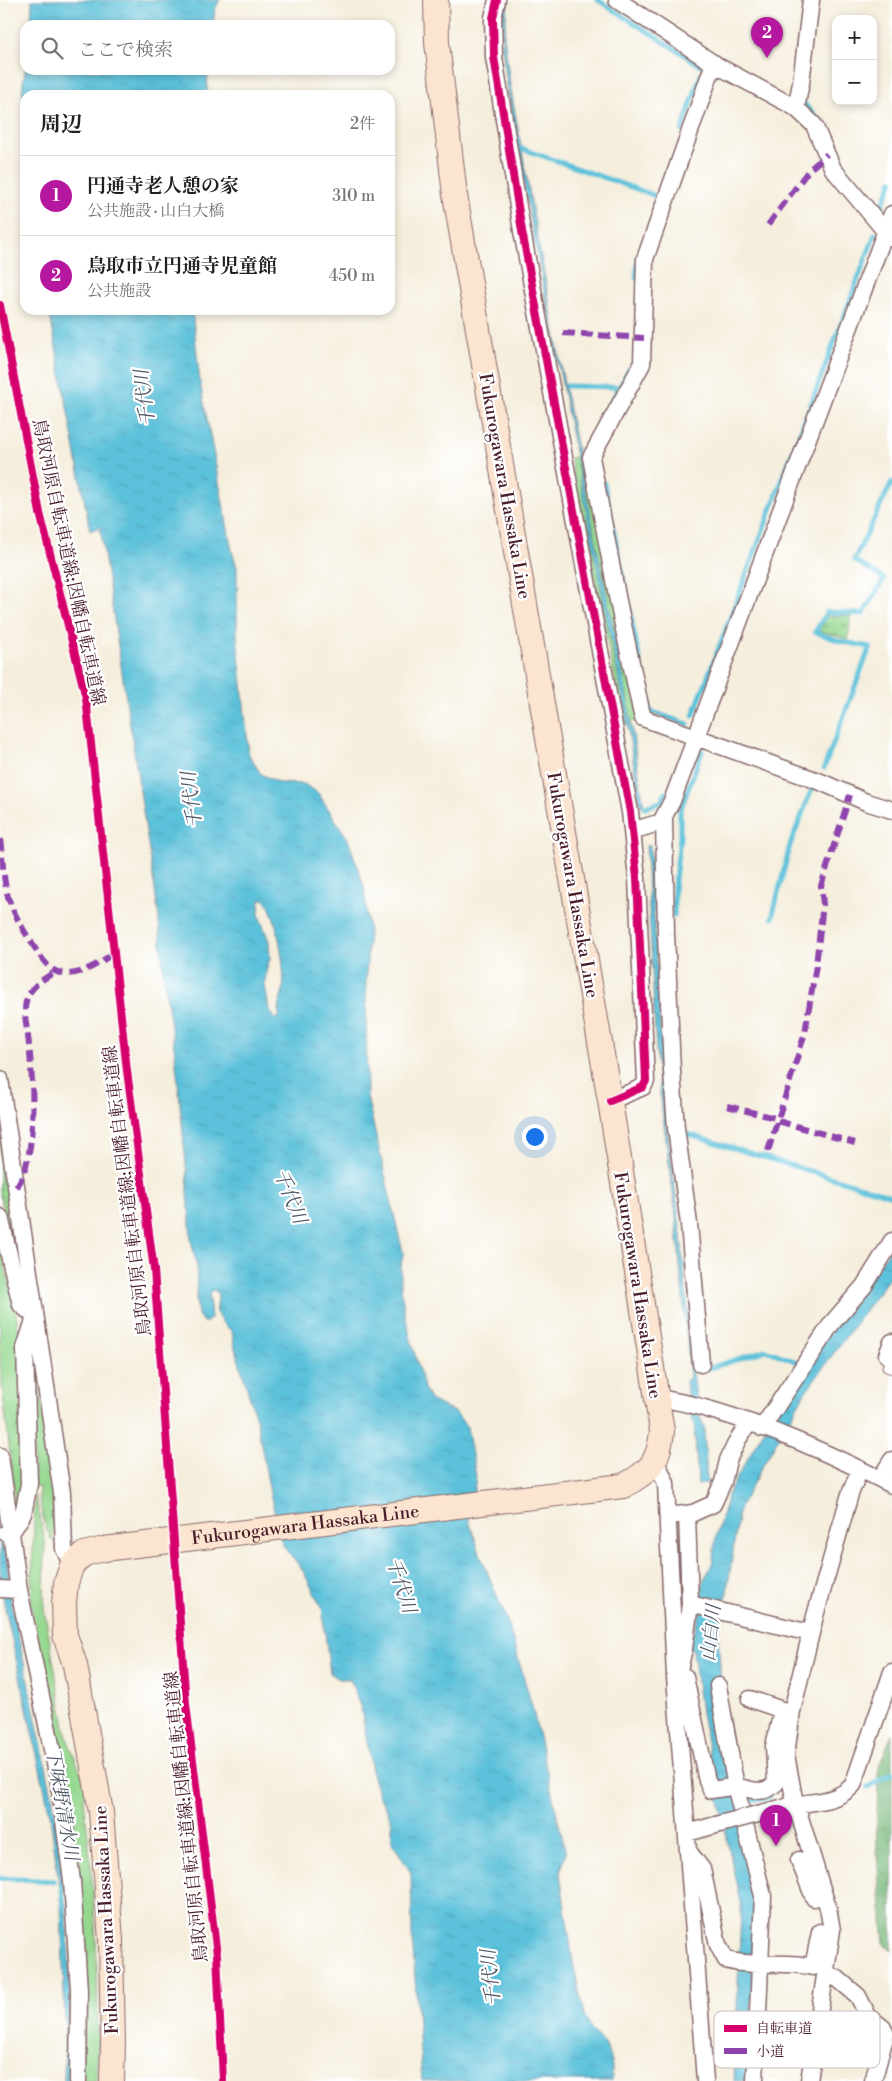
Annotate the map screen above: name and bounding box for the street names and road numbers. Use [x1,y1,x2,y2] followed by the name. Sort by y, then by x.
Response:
[473,371,536,601] street label: Fukurogawara Hassaka Line
[27,416,110,708] street label: 鳥取河原自転車道線;因幡自転車道線
[541,770,604,1000] street label: Fukurogawara Hassaka Line
[98,1044,157,1338] street label: 鳥取河原自転車道線;因幡自転車道線
[608,1170,667,1400] street label: Fukurogawara Hassaka Line
[190,1500,420,1550] street label: Fukurogawara Hassaka Line
[160,1670,213,1964] street label: 鳥取河原自転車道線;因幡自転車道線
[89,1805,124,2035] street label: Fukurogawara Hassaka Line

